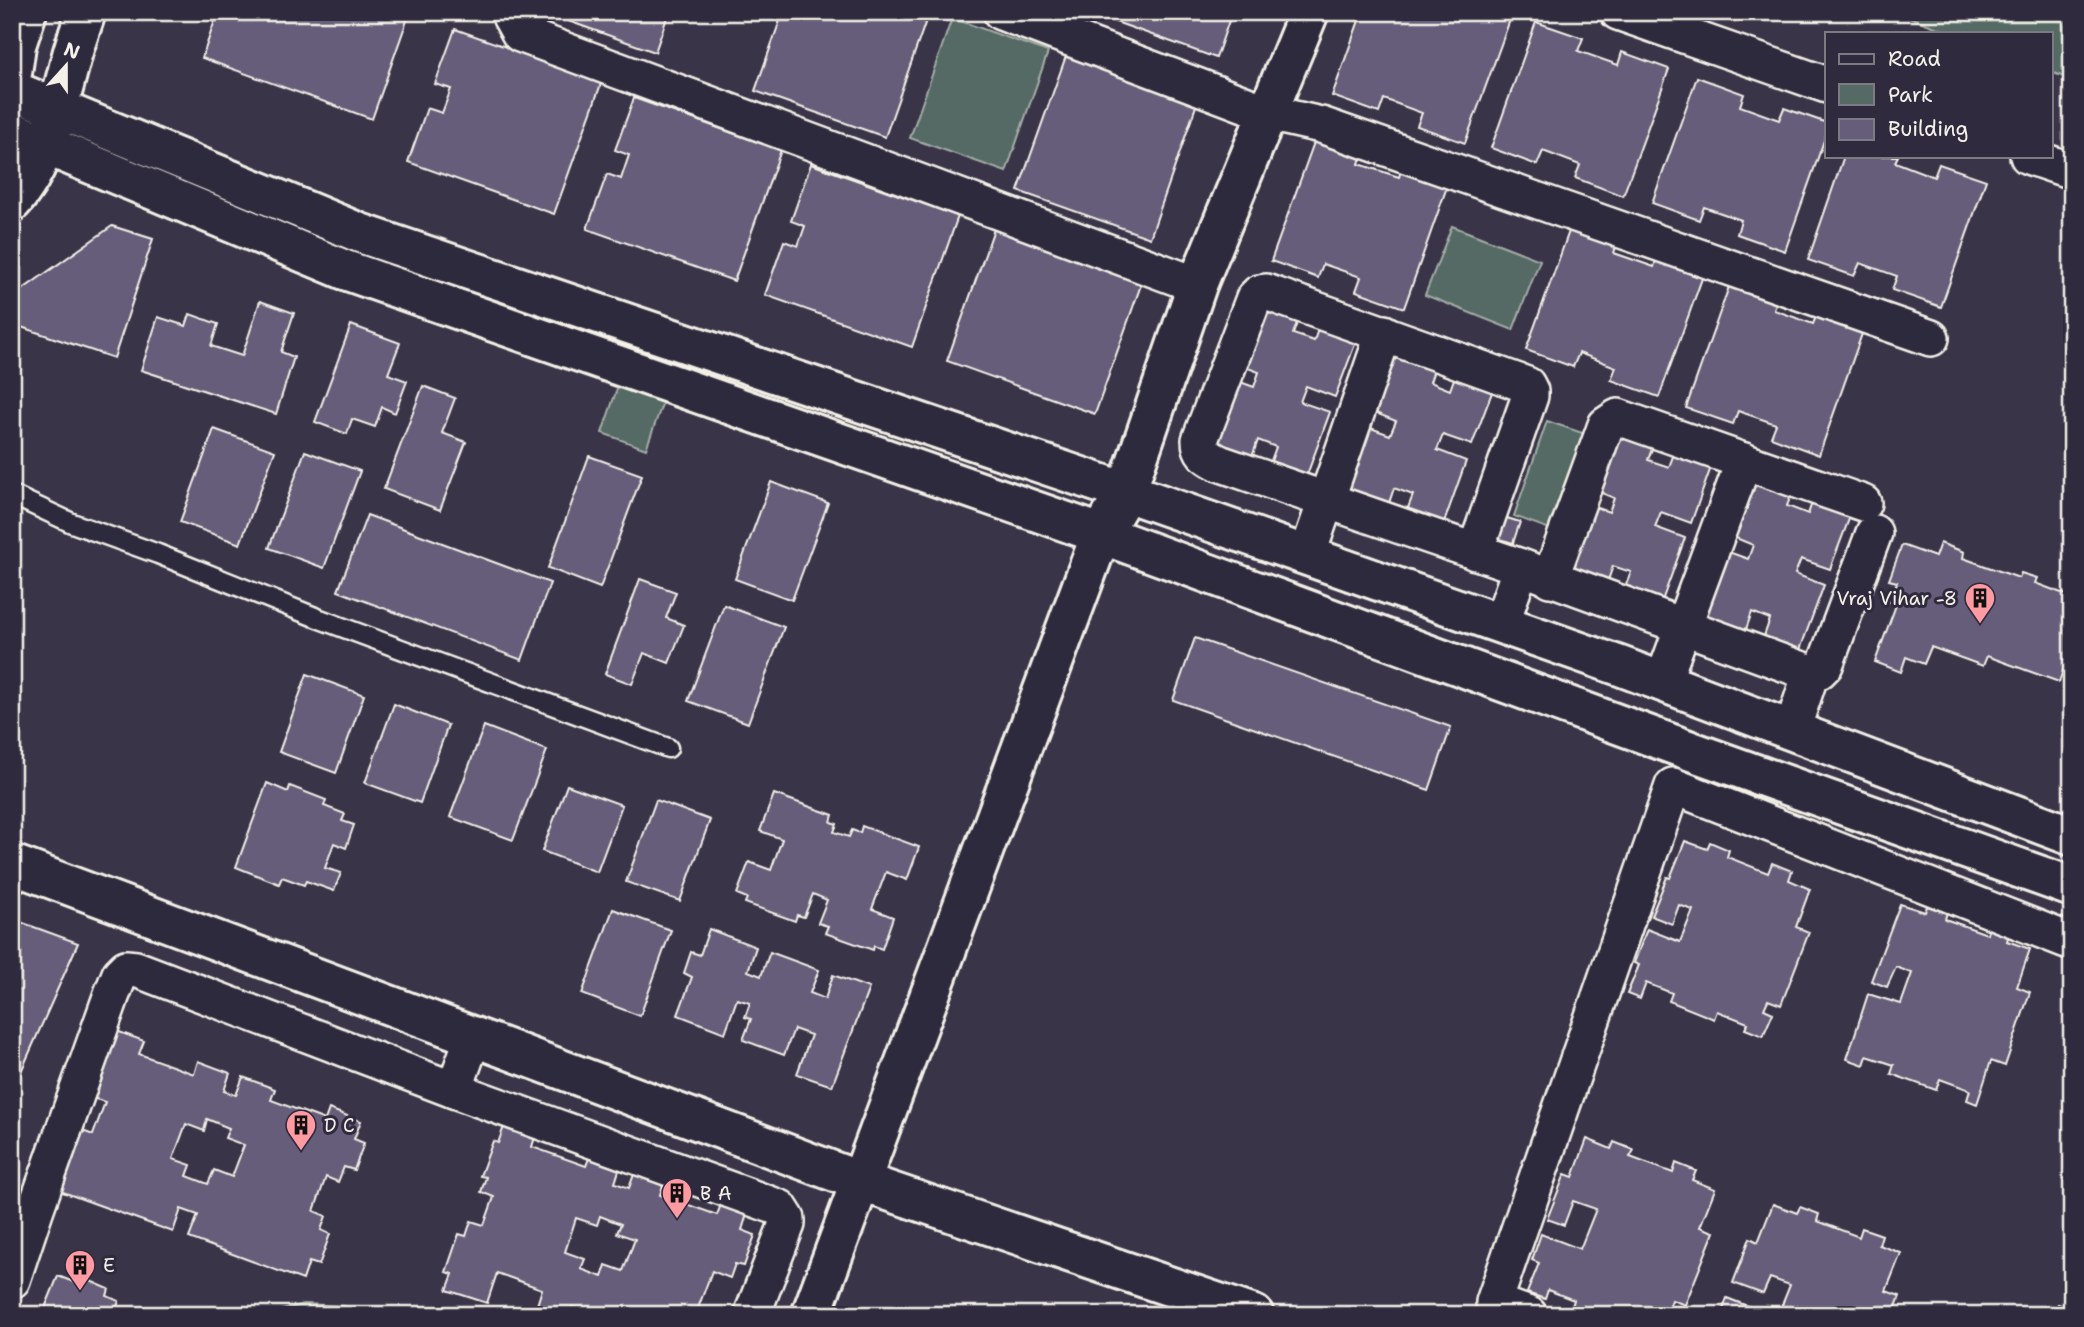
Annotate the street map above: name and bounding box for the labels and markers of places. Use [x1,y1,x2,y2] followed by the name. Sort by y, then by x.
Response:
[1963,581,1997,625] building icon: Vraj Vihar -8
[1836,586,1957,611] place label: Vraj Vihar -8
[284,1108,318,1152] building icon: D C
[324,1113,355,1138] place label: D C
[660,1176,694,1220] building icon: B A
[700,1181,732,1206] place label: B A
[63,1248,97,1292] building icon: E
[103,1253,115,1278] place label: E

